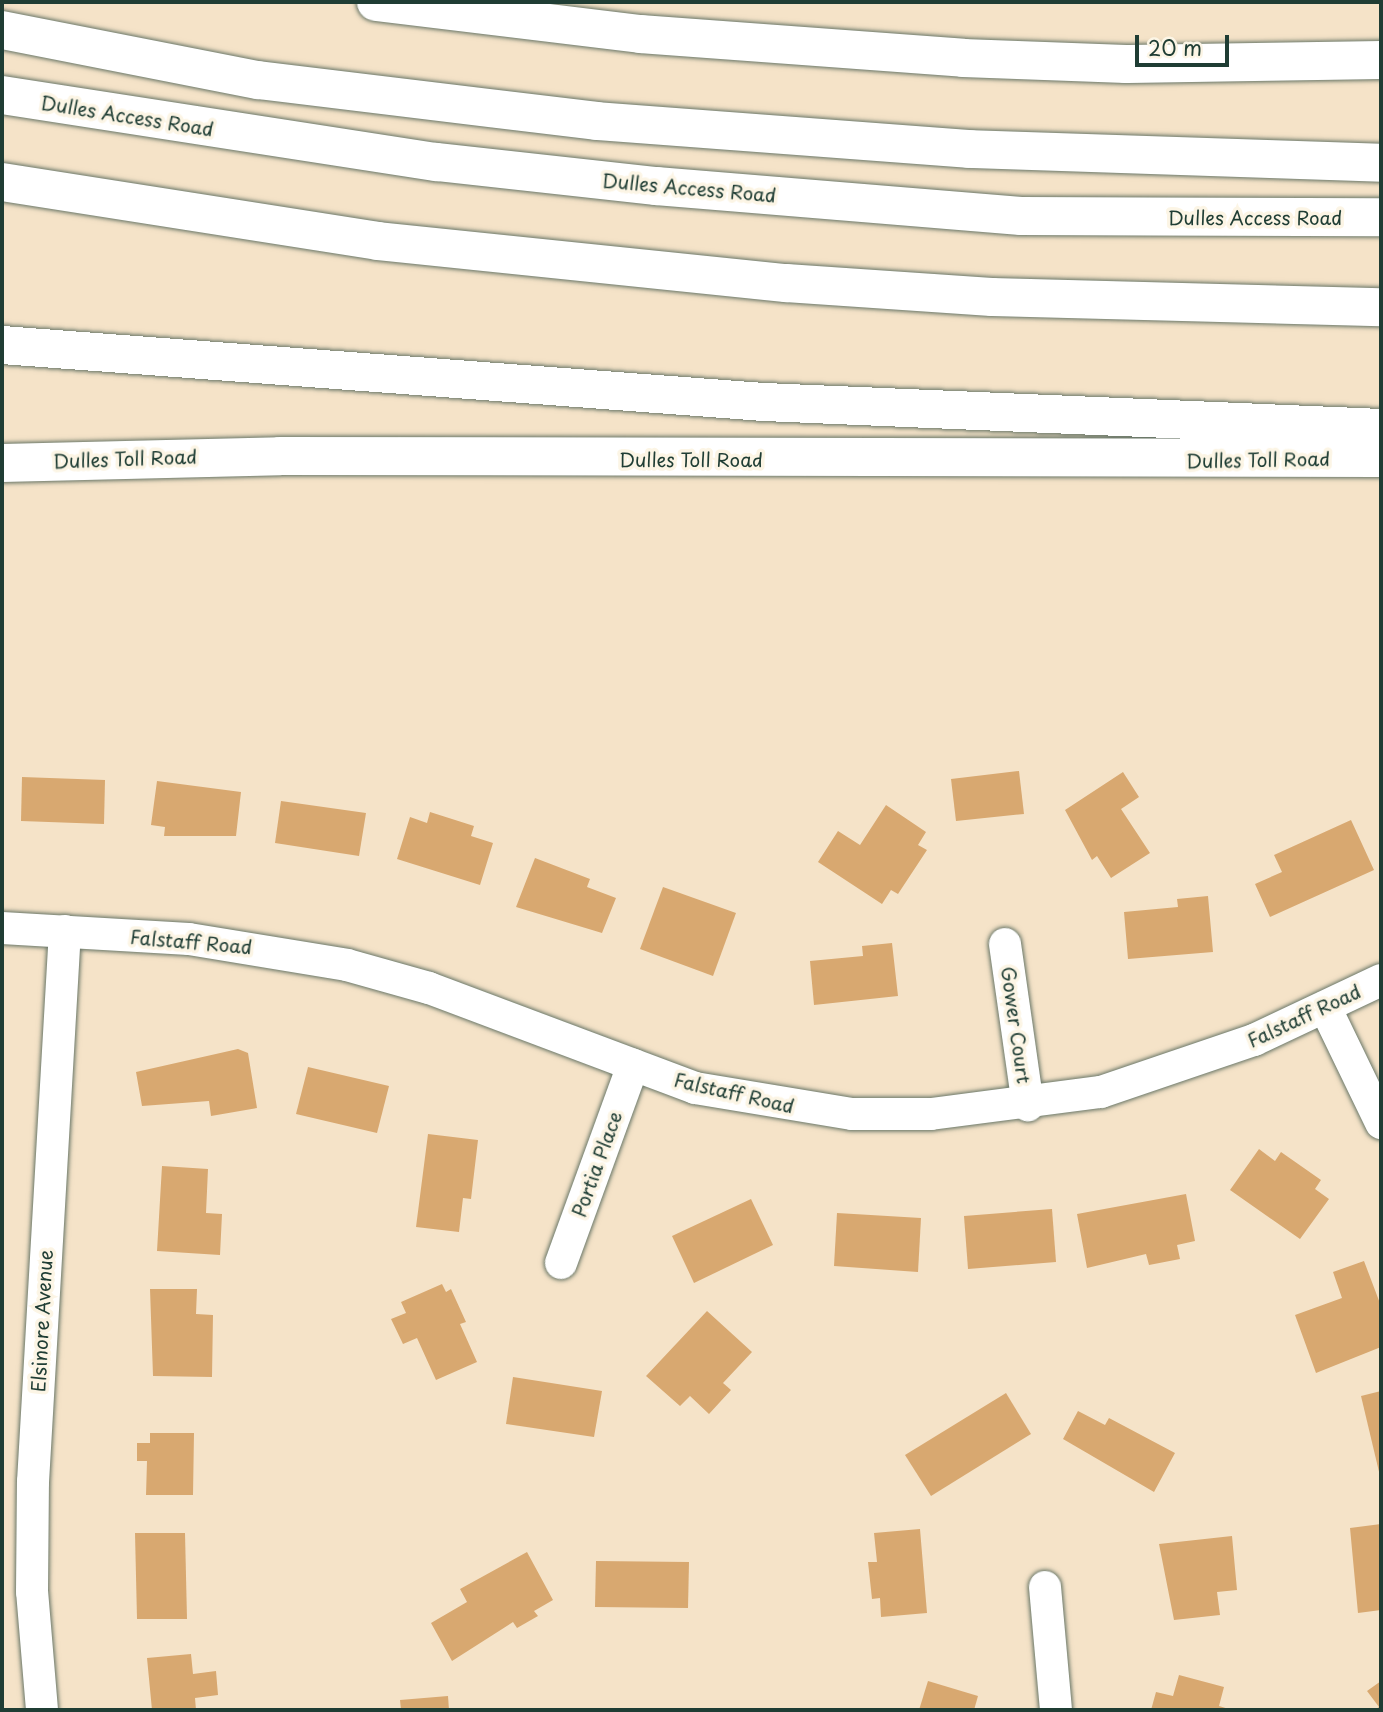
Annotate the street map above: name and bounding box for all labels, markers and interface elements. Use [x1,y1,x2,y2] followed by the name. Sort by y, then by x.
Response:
[1138,21,1232,65] scale bar
[1148,31,1202,63] text: 20 m
[38,91,216,141] street label: Dulles Access Road
[600,169,778,207] street label: Dulles Access Road
[1167,207,1343,229] street label: Dulles Access Road
[52,445,198,473] street label: Dulles Toll Road
[1185,447,1331,473] street label: Dulles Toll Road
[618,449,764,471] street label: Dulles Toll Road
[129,925,253,959] street label: Falstaff Road
[997,965,1035,1085] street label: Gower Court
[1244,980,1364,1052] street label: Falstaff Road
[672,1068,796,1118] street label: Falstaff Road
[568,1109,626,1219] street label: Portia Place
[27,1249,57,1393] street label: Elsinore Avenue

